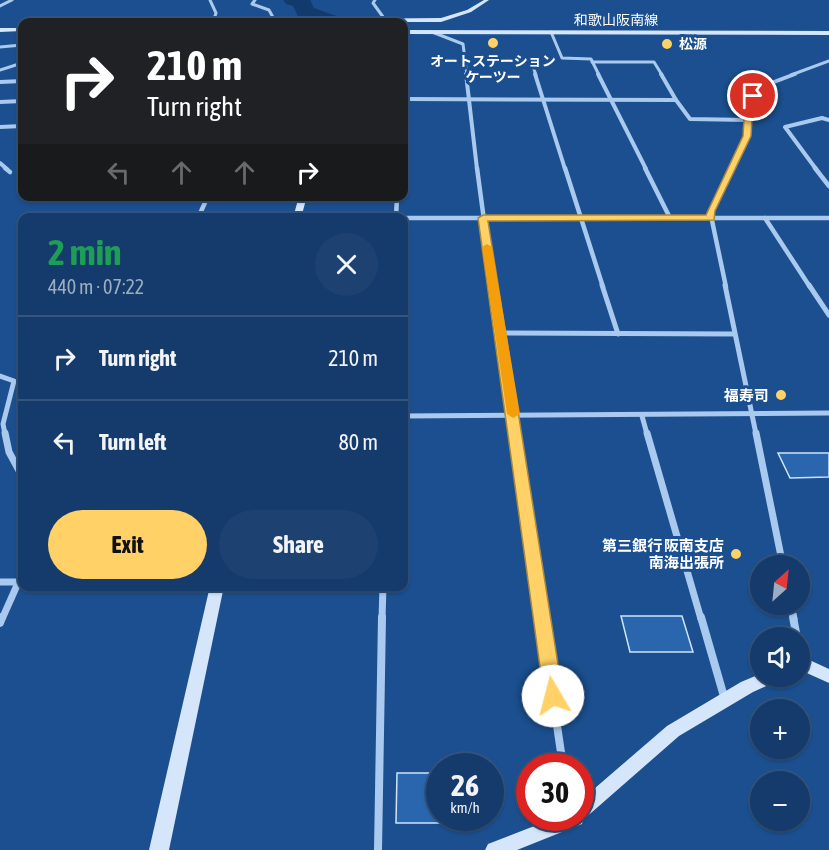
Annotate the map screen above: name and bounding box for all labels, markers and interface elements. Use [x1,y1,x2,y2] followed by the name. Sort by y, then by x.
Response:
[574,12,658,28] street label: 和歌山阪南線
[486,36,500,50] marker: オートステーション ケーツー
[679,36,707,52] place label: 松源
[660,37,674,51] marker: 松源
[147,41,242,89] text: 210 m
[48,42,126,120] icon: right
[430,53,556,85] place label: オートステーション ケーツー
[727,70,778,121] pin
[736,79,769,112] icon: arrive
[147,91,242,122] text: Turn right
[102,156,135,189] icon: left
[165,156,198,189] icon: ahead
[228,156,261,189] icon: ahead
[291,156,324,189] icon: right
[48,231,122,273] text: 2 min
[315,233,378,296] button: close
[48,275,144,298] text: 440 m · 07:22
[48,342,81,375] icon: right
[99,345,176,371] text: Turn right
[328,345,378,371] text: 210 m
[723,387,769,404] place label: 福寿司
[774,388,788,402] marker: 福寿司
[48,426,81,459] icon: left
[99,429,166,455] text: Turn left
[338,429,378,455] text: 80 m
[48,510,207,579] button: Exit
[219,510,378,579] button: Share
[602,537,724,571] place label: 第三銀行 阪南支店 南海出張所
[729,547,743,561] marker: 第三銀行 阪南支店 南海出張所
[750,555,810,615] north arrow
[750,555,810,831] map controls
[750,627,810,687] button: sound
[521,664,585,728] position arrow
[750,699,810,759] button: +
[516,753,594,831] speed limit sign: 30
[451,768,479,802] text: 26
[750,771,810,831] button: −
[450,799,480,816] text: km/h

